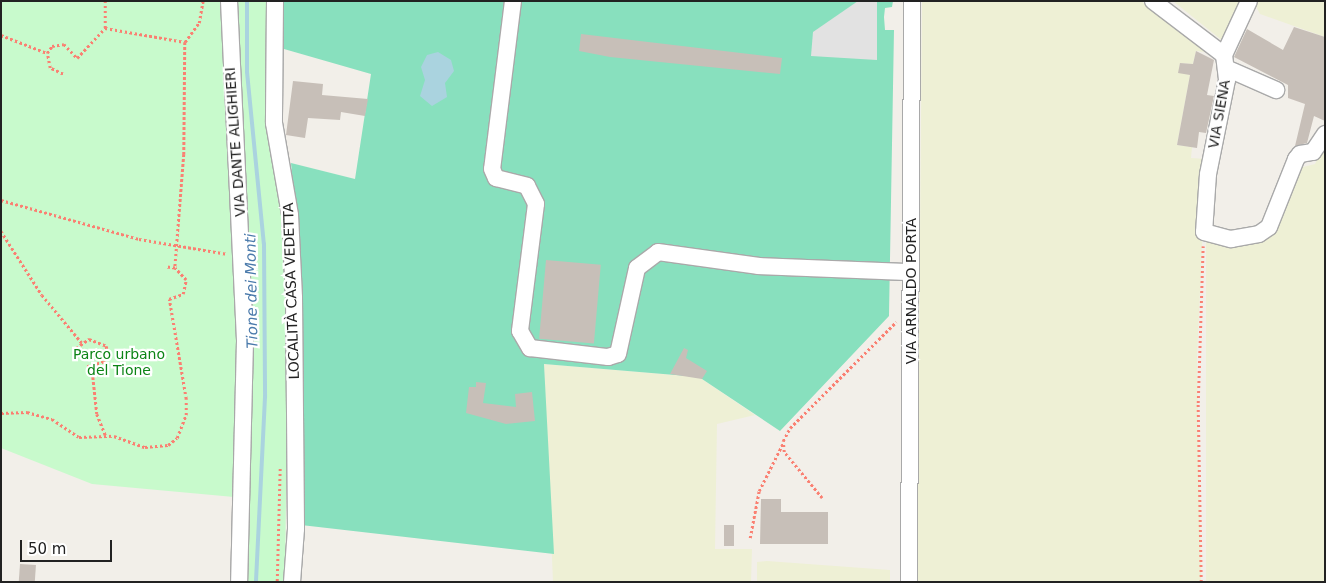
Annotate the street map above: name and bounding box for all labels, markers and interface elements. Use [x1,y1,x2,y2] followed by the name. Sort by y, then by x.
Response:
[221,67,249,217] street label: VIA DANTE ALIGHIERI
[1205,78,1233,150] street label: VIA SIENA
[280,202,302,380] street label: LOCALITÀ CASA VEDETTA
[903,218,919,364] street label: VIA ARNALDO PORTA
[242,233,262,349] water label: Tione dei Monti
[73,346,165,378] park label: Parco urbano del Tione
[22,530,115,562] scale bar
[28,540,66,558] text: 50 m

